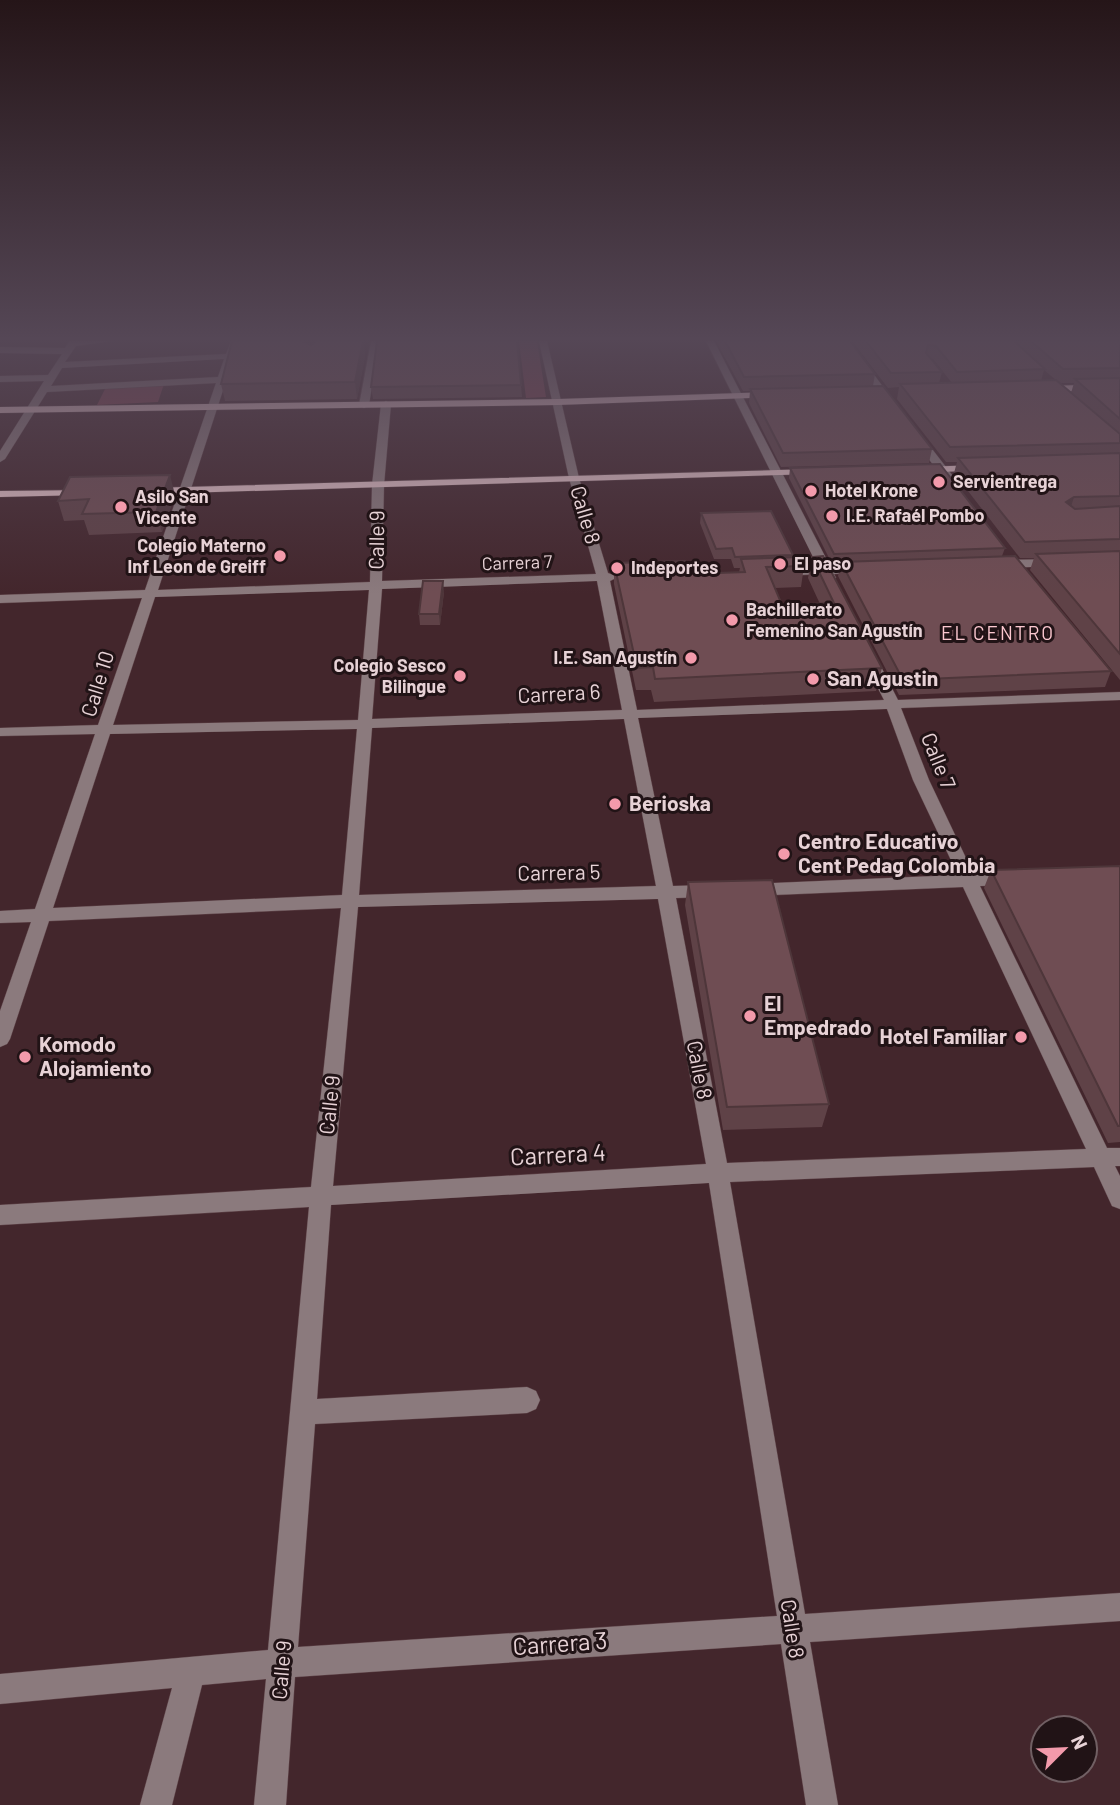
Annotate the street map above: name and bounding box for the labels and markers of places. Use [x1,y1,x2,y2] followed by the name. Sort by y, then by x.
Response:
[953,470,1057,492] place label: Servientrega
[931,474,947,490] marker: Servientrega
[825,479,918,501] place label: Hotel Krone
[803,483,819,499] marker: Hotel Krone
[135,485,209,528] place label: Asilo San Vicente
[113,499,129,515] marker: Asilo San Vicente
[846,504,984,526] place label: I.E. Rafaél Pombo
[824,508,840,524] marker: I.E. Rafaél Pombo
[128,534,266,577] place label: Colegio Materno Inf Leon de Greiff
[272,548,288,564] marker: Colegio Materno Inf Leon de Greiff
[794,552,851,574] place label: El paso
[631,556,718,578] place label: Indeportes
[772,556,788,572] marker: El paso
[609,560,625,576] marker: Indeportes
[746,598,923,641] place label: Bachillerato Femenino San Agustín
[724,612,740,628] marker: Bachillerato Femenino San Agustín
[553,646,677,668] place label: I.E. San Agustín
[683,650,699,666] marker: I.E. San Agustín
[334,654,446,697] place label: Colegio Sesco Bilingue
[827,665,938,690] place label: San Agustin
[452,668,468,684] marker: Colegio Sesco Bilingue
[805,671,821,687] marker: San Agustin
[629,790,711,815] place label: Berioska
[607,796,623,812] marker: Berioska
[798,828,995,877] place label: Centro Educativo Cent Pedag Colombia
[776,846,792,862] marker: Centro Educativo Cent Pedag Colombia
[764,990,872,1039] place label: El Empedrado
[742,1008,758,1024] marker: El Empedrado
[879,1023,1007,1048] place label: Hotel Familiar
[1013,1029,1029,1045] marker: Hotel Familiar
[39,1031,152,1080] place label: Komodo Alojamiento
[17,1049,33,1065] marker: Komodo Alojamiento

